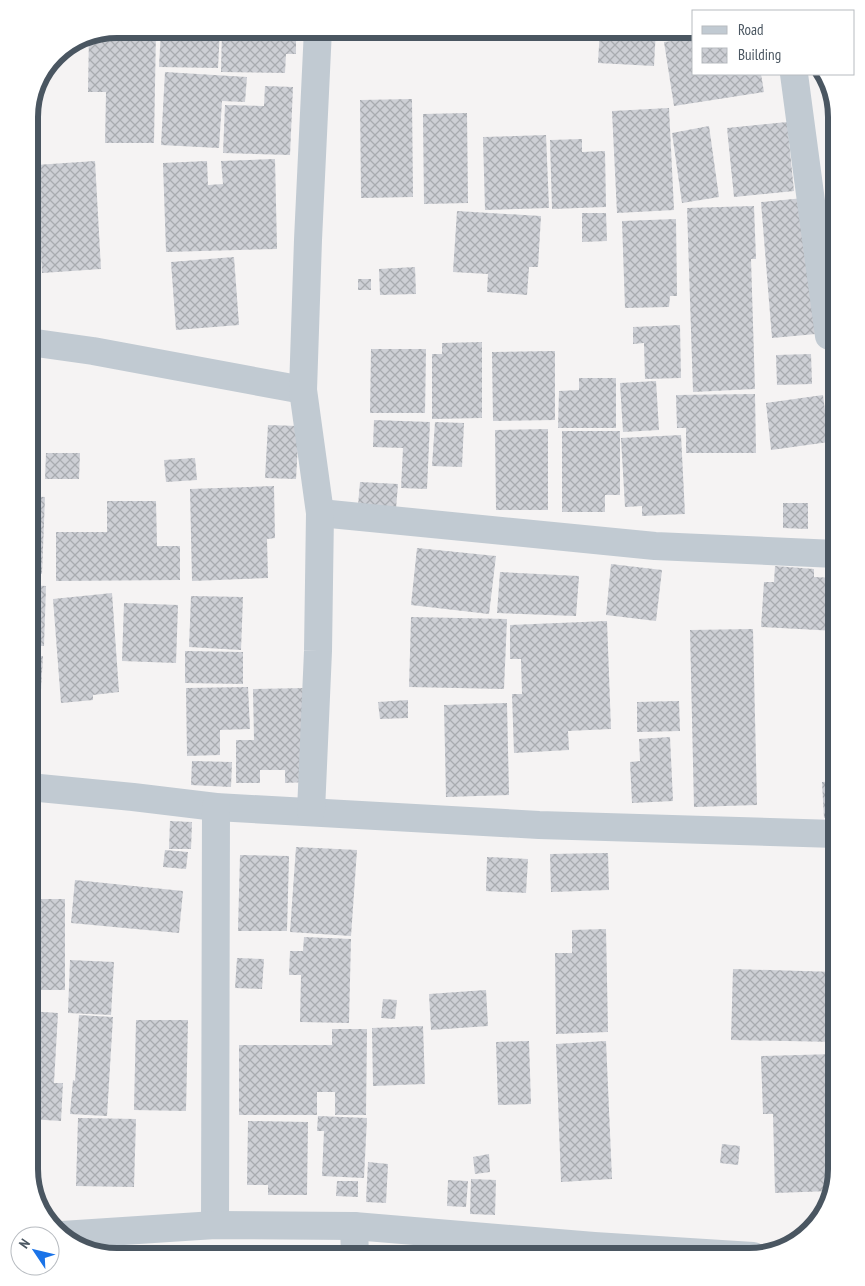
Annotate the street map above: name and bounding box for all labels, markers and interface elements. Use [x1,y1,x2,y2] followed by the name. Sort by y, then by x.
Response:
[692,10,855,75] legend
[738,20,764,39] text: Road
[738,45,781,64] text: Building
[10,1226,60,1276] north arrow
[15,1235,34,1252] text: N

